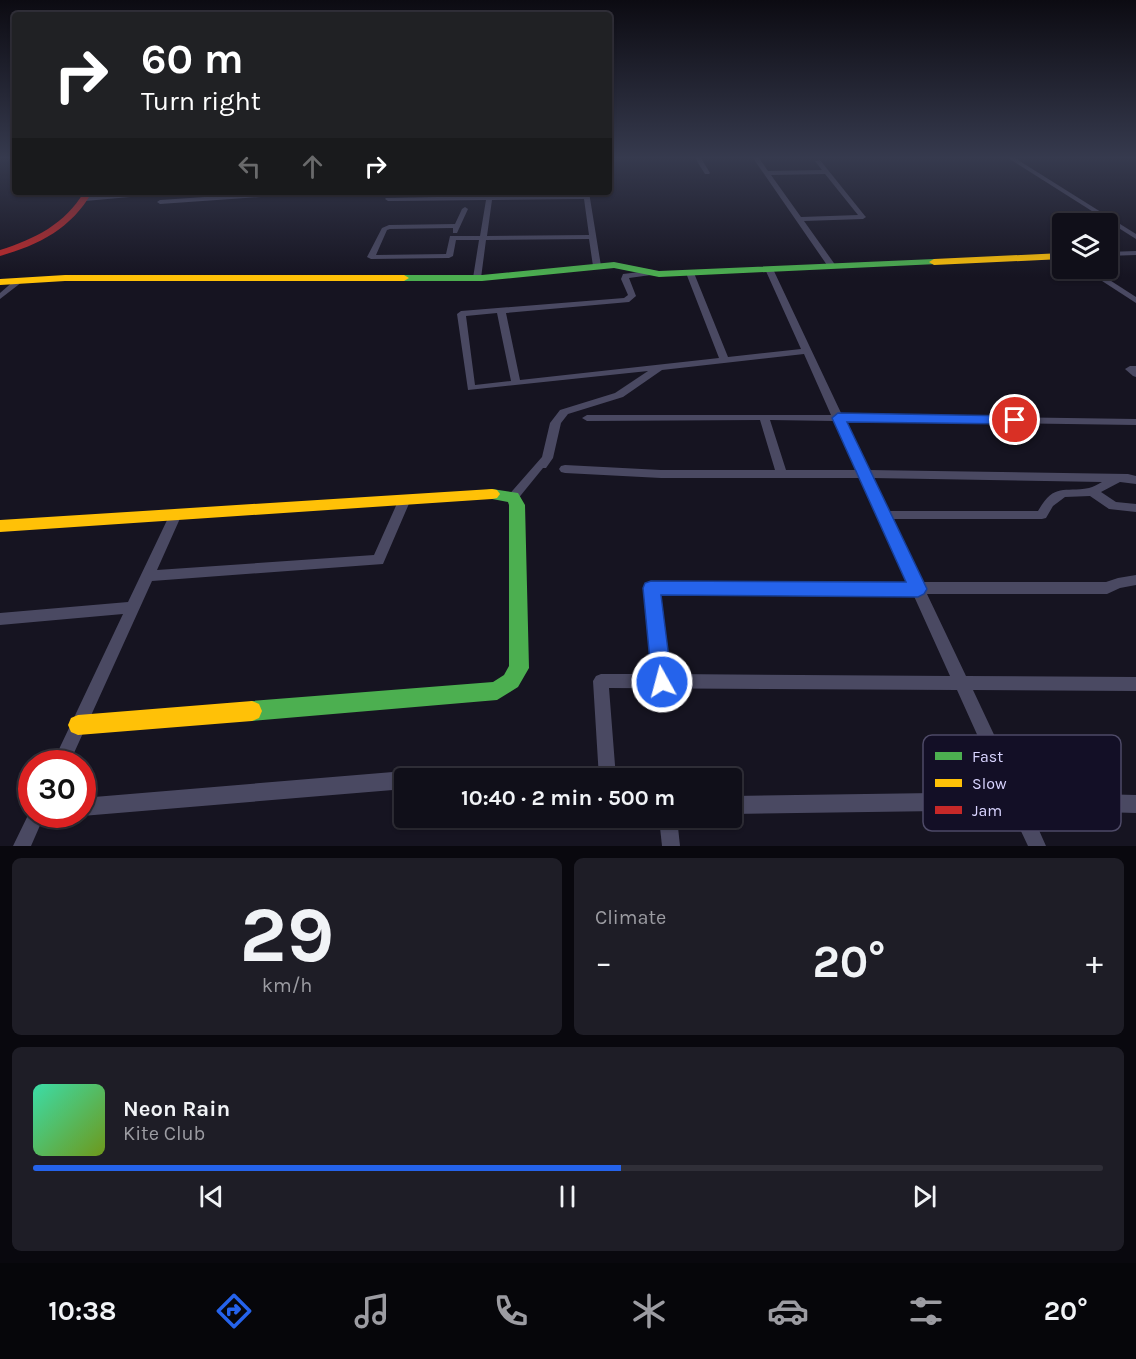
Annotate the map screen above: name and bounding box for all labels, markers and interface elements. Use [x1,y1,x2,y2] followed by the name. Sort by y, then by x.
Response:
[141,34,244,84] text: 60 m
[42,36,120,114] icon: right
[141,85,261,117] text: Turn right
[233,150,266,183] icon: left
[296,150,329,183] icon: ahead
[359,150,392,183] icon: right
[1052,213,1118,279] map controls
[1052,213,1118,279] button: layers
[989,394,1040,445] pin
[998,403,1031,436] icon: arrive
[630,650,694,714] position arrow
[923,735,1121,831] legend
[972,747,1003,766] text: Fast
[18,750,96,828] speed limit sign: 30
[972,774,1007,793] text: Slow
[461,785,675,811] text: 10:40 · 2 min · 500 m
[972,801,1002,820] text: Jam
[240,889,334,981] text: 29
[595,906,666,929] text: Climate
[812,936,886,988] text: 20°
[595,943,612,981] text: −
[1086,943,1103,981] text: +
[262,974,312,997] text: km/h
[123,1096,230,1122] text: Neon Rain
[123,1122,205,1145] text: Kite Club
[195,1180,228,1213] icon: previous
[551,1180,584,1213] icon: pause
[908,1180,941,1213] icon: next
[213,1290,255,1332] icon: directions
[351,1290,393,1332] icon: music
[490,1290,532,1332] icon: phone
[628,1290,670,1332] icon: climate
[767,1290,809,1332] icon: car
[905,1290,947,1332] icon: filters
[48,1295,116,1327] text: 10:38
[1044,1295,1088,1327] text: 20°

